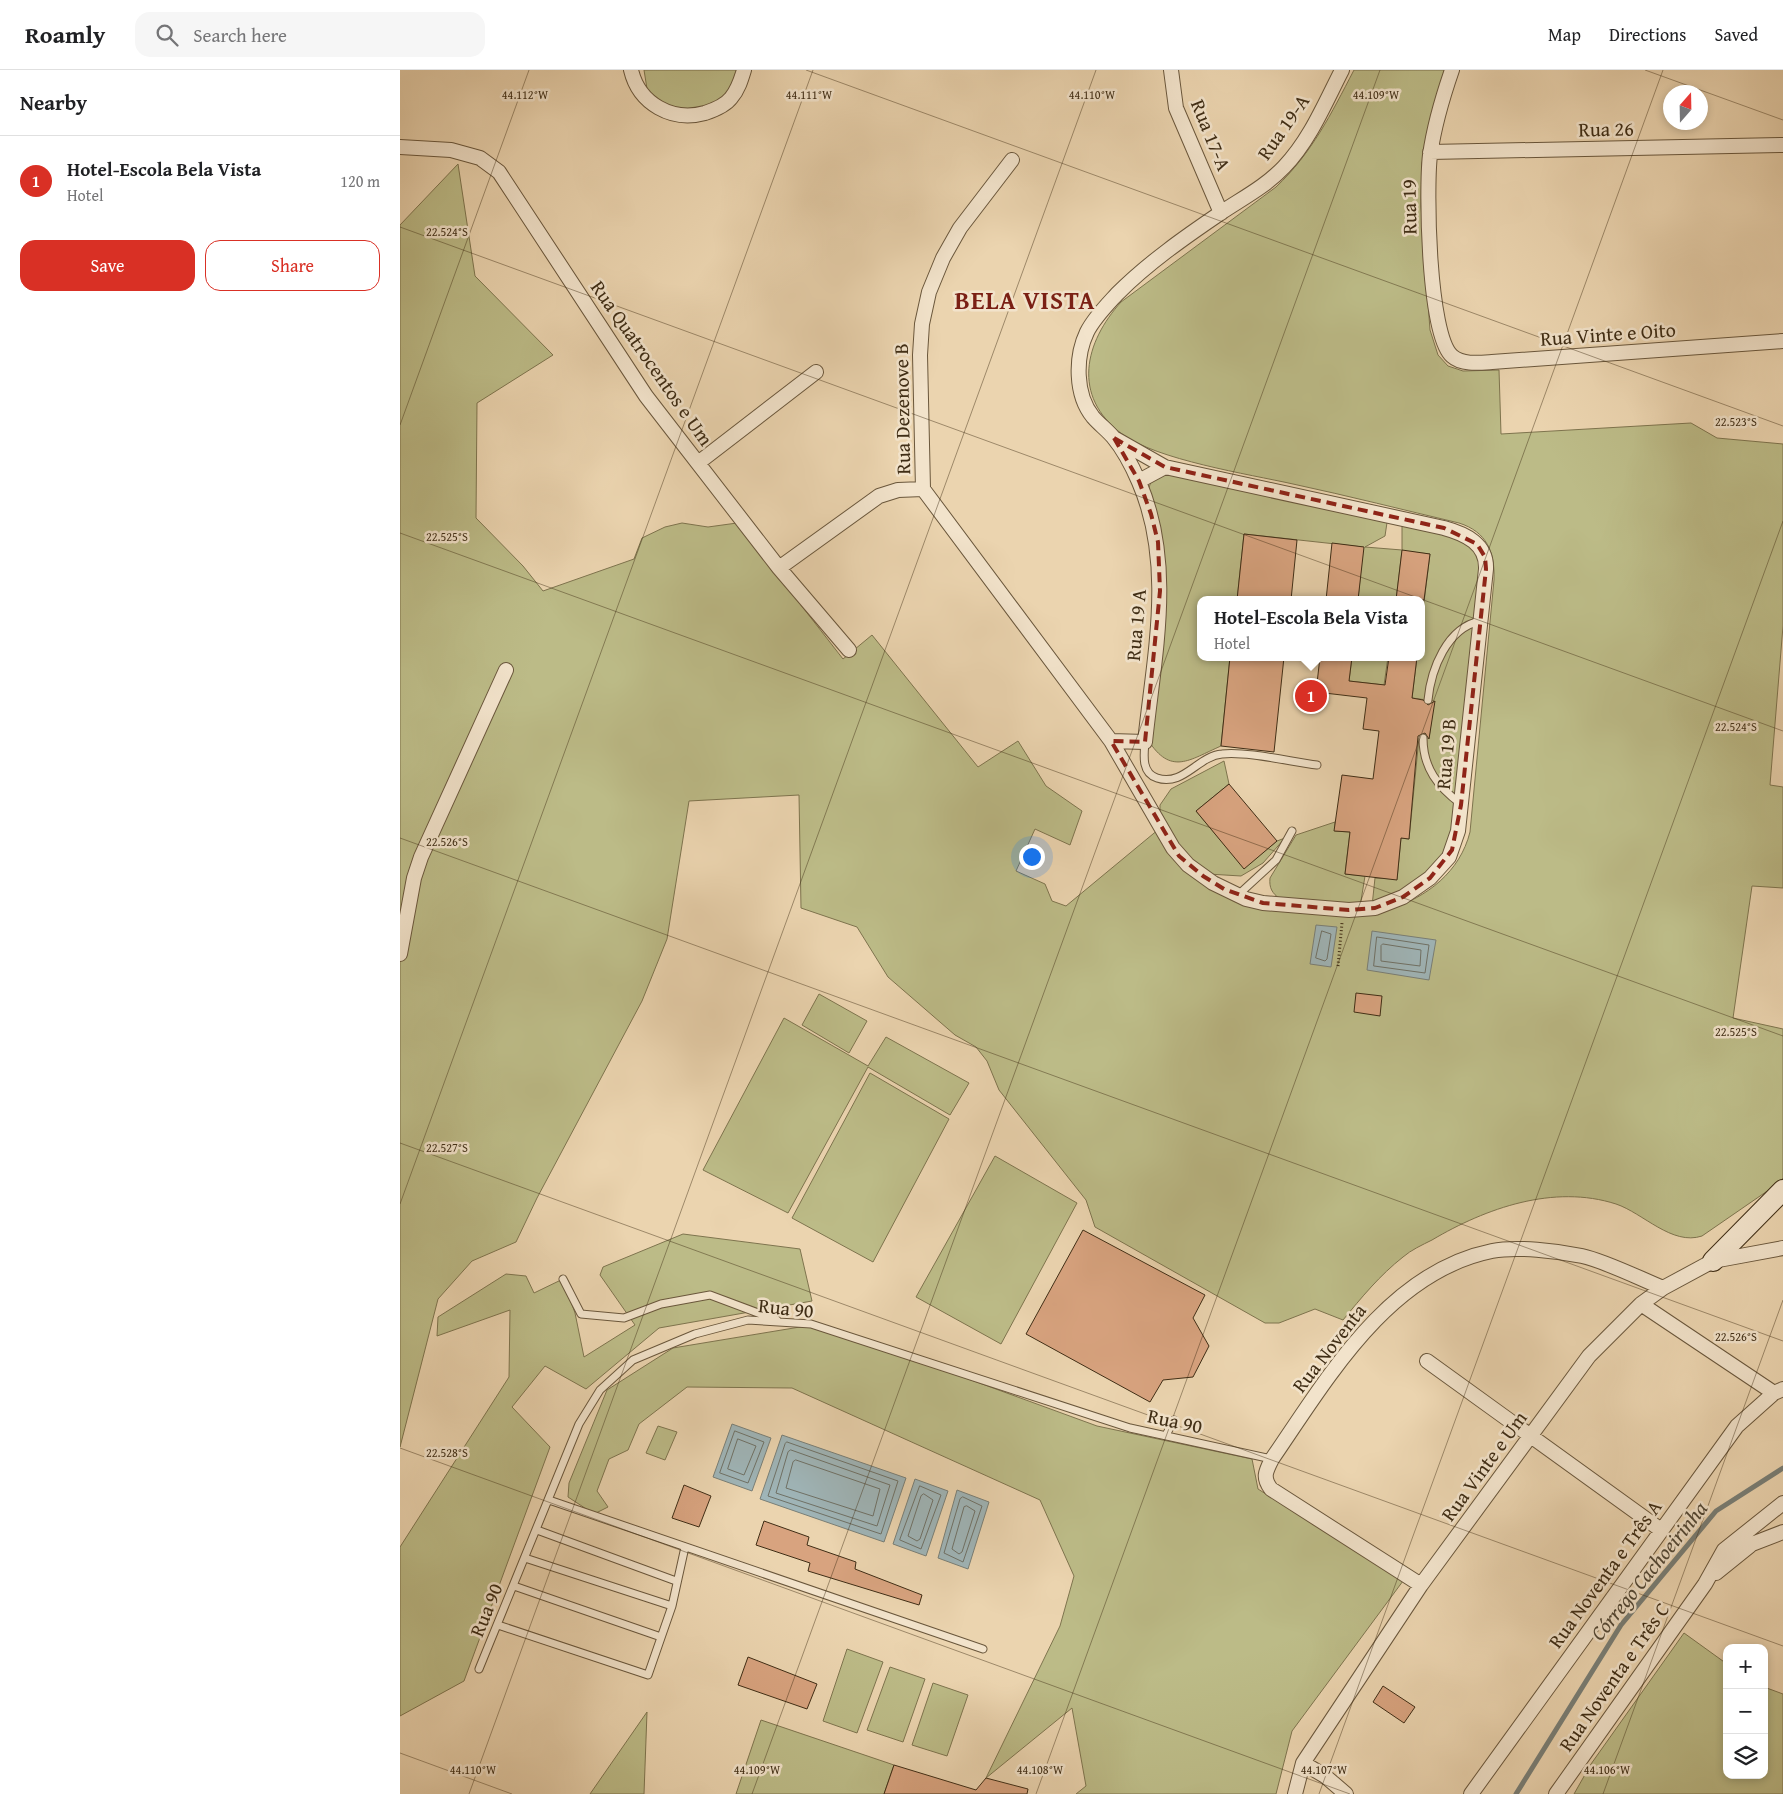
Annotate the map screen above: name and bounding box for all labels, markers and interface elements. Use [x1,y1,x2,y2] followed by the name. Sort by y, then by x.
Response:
[135,12,485,57] search box
[25,17,105,52] text: Roamly
[153,21,181,49] icon: search
[193,21,287,49] text: Search here
[1548,21,1581,48] text: Map
[1609,21,1686,48] text: Directions
[1714,21,1758,48] text: Saved
[1663,85,1708,130] north arrow
[502,86,549,103] text: 44.112°W
[786,86,833,103] text: 44.111°W
[1069,86,1116,103] text: 44.110°W
[1353,86,1400,103] text: 44.109°W
[20,87,87,118] text: Nearby
[1249,88,1316,166] street label: Rua 19-A
[1184,95,1239,175] street label: Rua 17-A
[1578,114,1634,143] street label: Rua 26
[67,155,261,183] text: Hotel-Escola Bela Vista
[32,169,40,193] text: 1
[340,169,380,193] text: 120 m
[1394,179,1423,235] street label: Rua 19
[67,183,103,207] text: Hotel
[426,223,468,240] text: 22.524°S
[20,240,195,291] button: Save
[205,240,380,291] button: Share
[584,274,721,452] street label: Rua Quatrocentos e Um
[955,282,1095,318] district label: BELA VISTA
[1539,314,1677,353] street label: Rua Vinte e Oito
[886,343,917,475] street label: Rua Dezenove B
[1715,413,1757,430] text: 22.523°S
[426,528,468,545] text: 22.525°S
[1118,588,1153,662] street label: Rua 19 A
[1197,596,1425,661] popup
[1214,603,1408,631] text: Hotel-Escola Bela Vista
[1214,631,1250,655] text: Hotel
[1295,677,1327,715] pin: 1
[1428,717,1463,791] street label: Rua 19 B
[1715,718,1757,735] text: 22.524°S
[426,833,468,850] text: 22.526°S
[1019,844,1045,870] your location
[1715,1023,1757,1040] text: 22.525°S
[426,1139,468,1156] text: 22.527°S
[757,1290,815,1325] street label: Rua 90
[1285,1297,1373,1398] street label: Rua Noventa
[1715,1328,1757,1345] text: 22.526°S
[1145,1401,1205,1440] street label: Rua 90
[1434,1404,1534,1527] street label: Rua Vinte e Um
[426,1444,468,1461] text: 22.528°S
[1541,1494,1668,1654] street label: Rua Noventa e Três A
[1583,1494,1715,1647] water label: Córrego Cachoeirinha
[462,1579,509,1641] street label: Rua 90
[1551,1596,1676,1757] street label: Rua Noventa e Três C
[1723,1644,1768,1779] map controls
[1723,1644,1768,1689] button: +
[1723,1689,1768,1734] button: −
[1723,1734,1768,1779] button: layers
[450,1761,497,1778] text: 44.110°W
[734,1761,781,1778] text: 44.109°W
[1017,1761,1064,1778] text: 44.108°W
[1301,1761,1348,1778] text: 44.107°W
[1584,1761,1631,1778] text: 44.106°W

